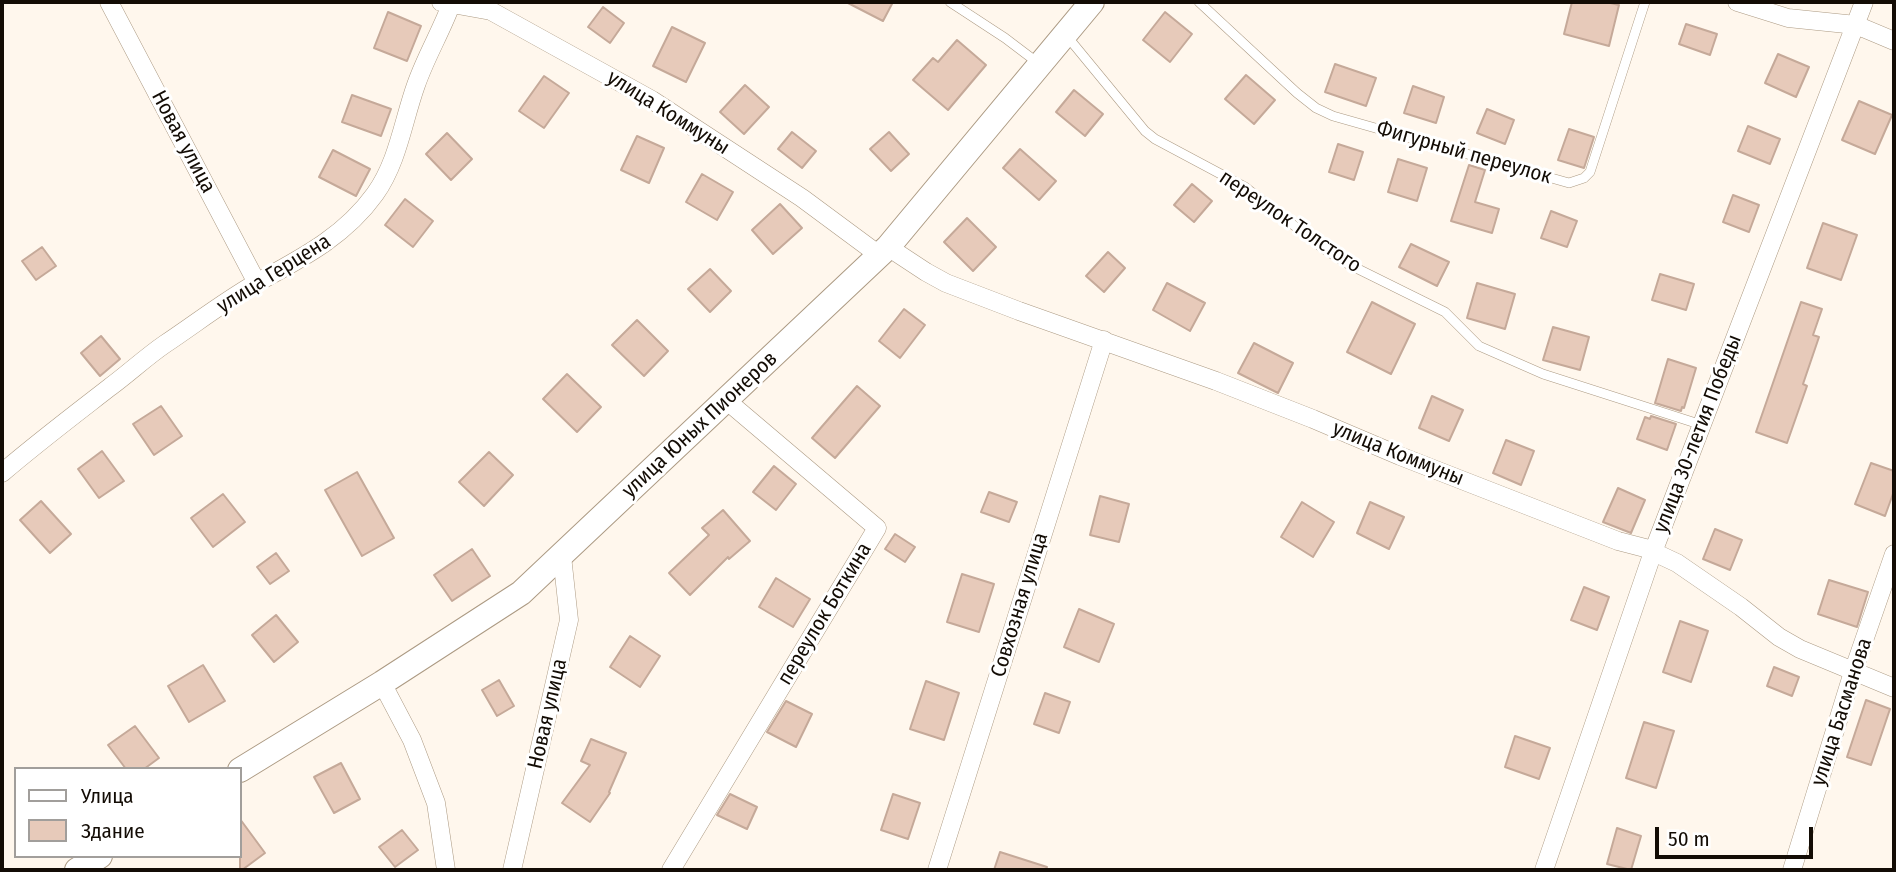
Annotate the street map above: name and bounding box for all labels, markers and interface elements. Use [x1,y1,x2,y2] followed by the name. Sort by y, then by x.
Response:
[602,65,734,161] street label: улица Коммуны
[145,86,221,198] street label: Новая улица
[1374,116,1554,190] street label: Фигурный переулок
[1214,165,1366,279] street label: переулок Толстого
[212,229,336,319] street label: улица Герцена
[1649,331,1747,537] street label: улица 30-летия Победы
[617,346,783,504] street label: улица Юных Пионеров
[1329,416,1467,492] street label: улица Коммуны
[986,530,1054,680] street label: Совхозная улица
[773,538,877,690] street label: переулок Боткина
[1806,635,1878,789] street label: улица Басманова
[523,656,573,772] street label: Новая улица
[14,767,242,858] legend
[81,783,134,809] text: Улица
[1658,812,1815,856] scale bar
[81,818,145,844] text: Здание
[1668,826,1710,852] text: 50 m

